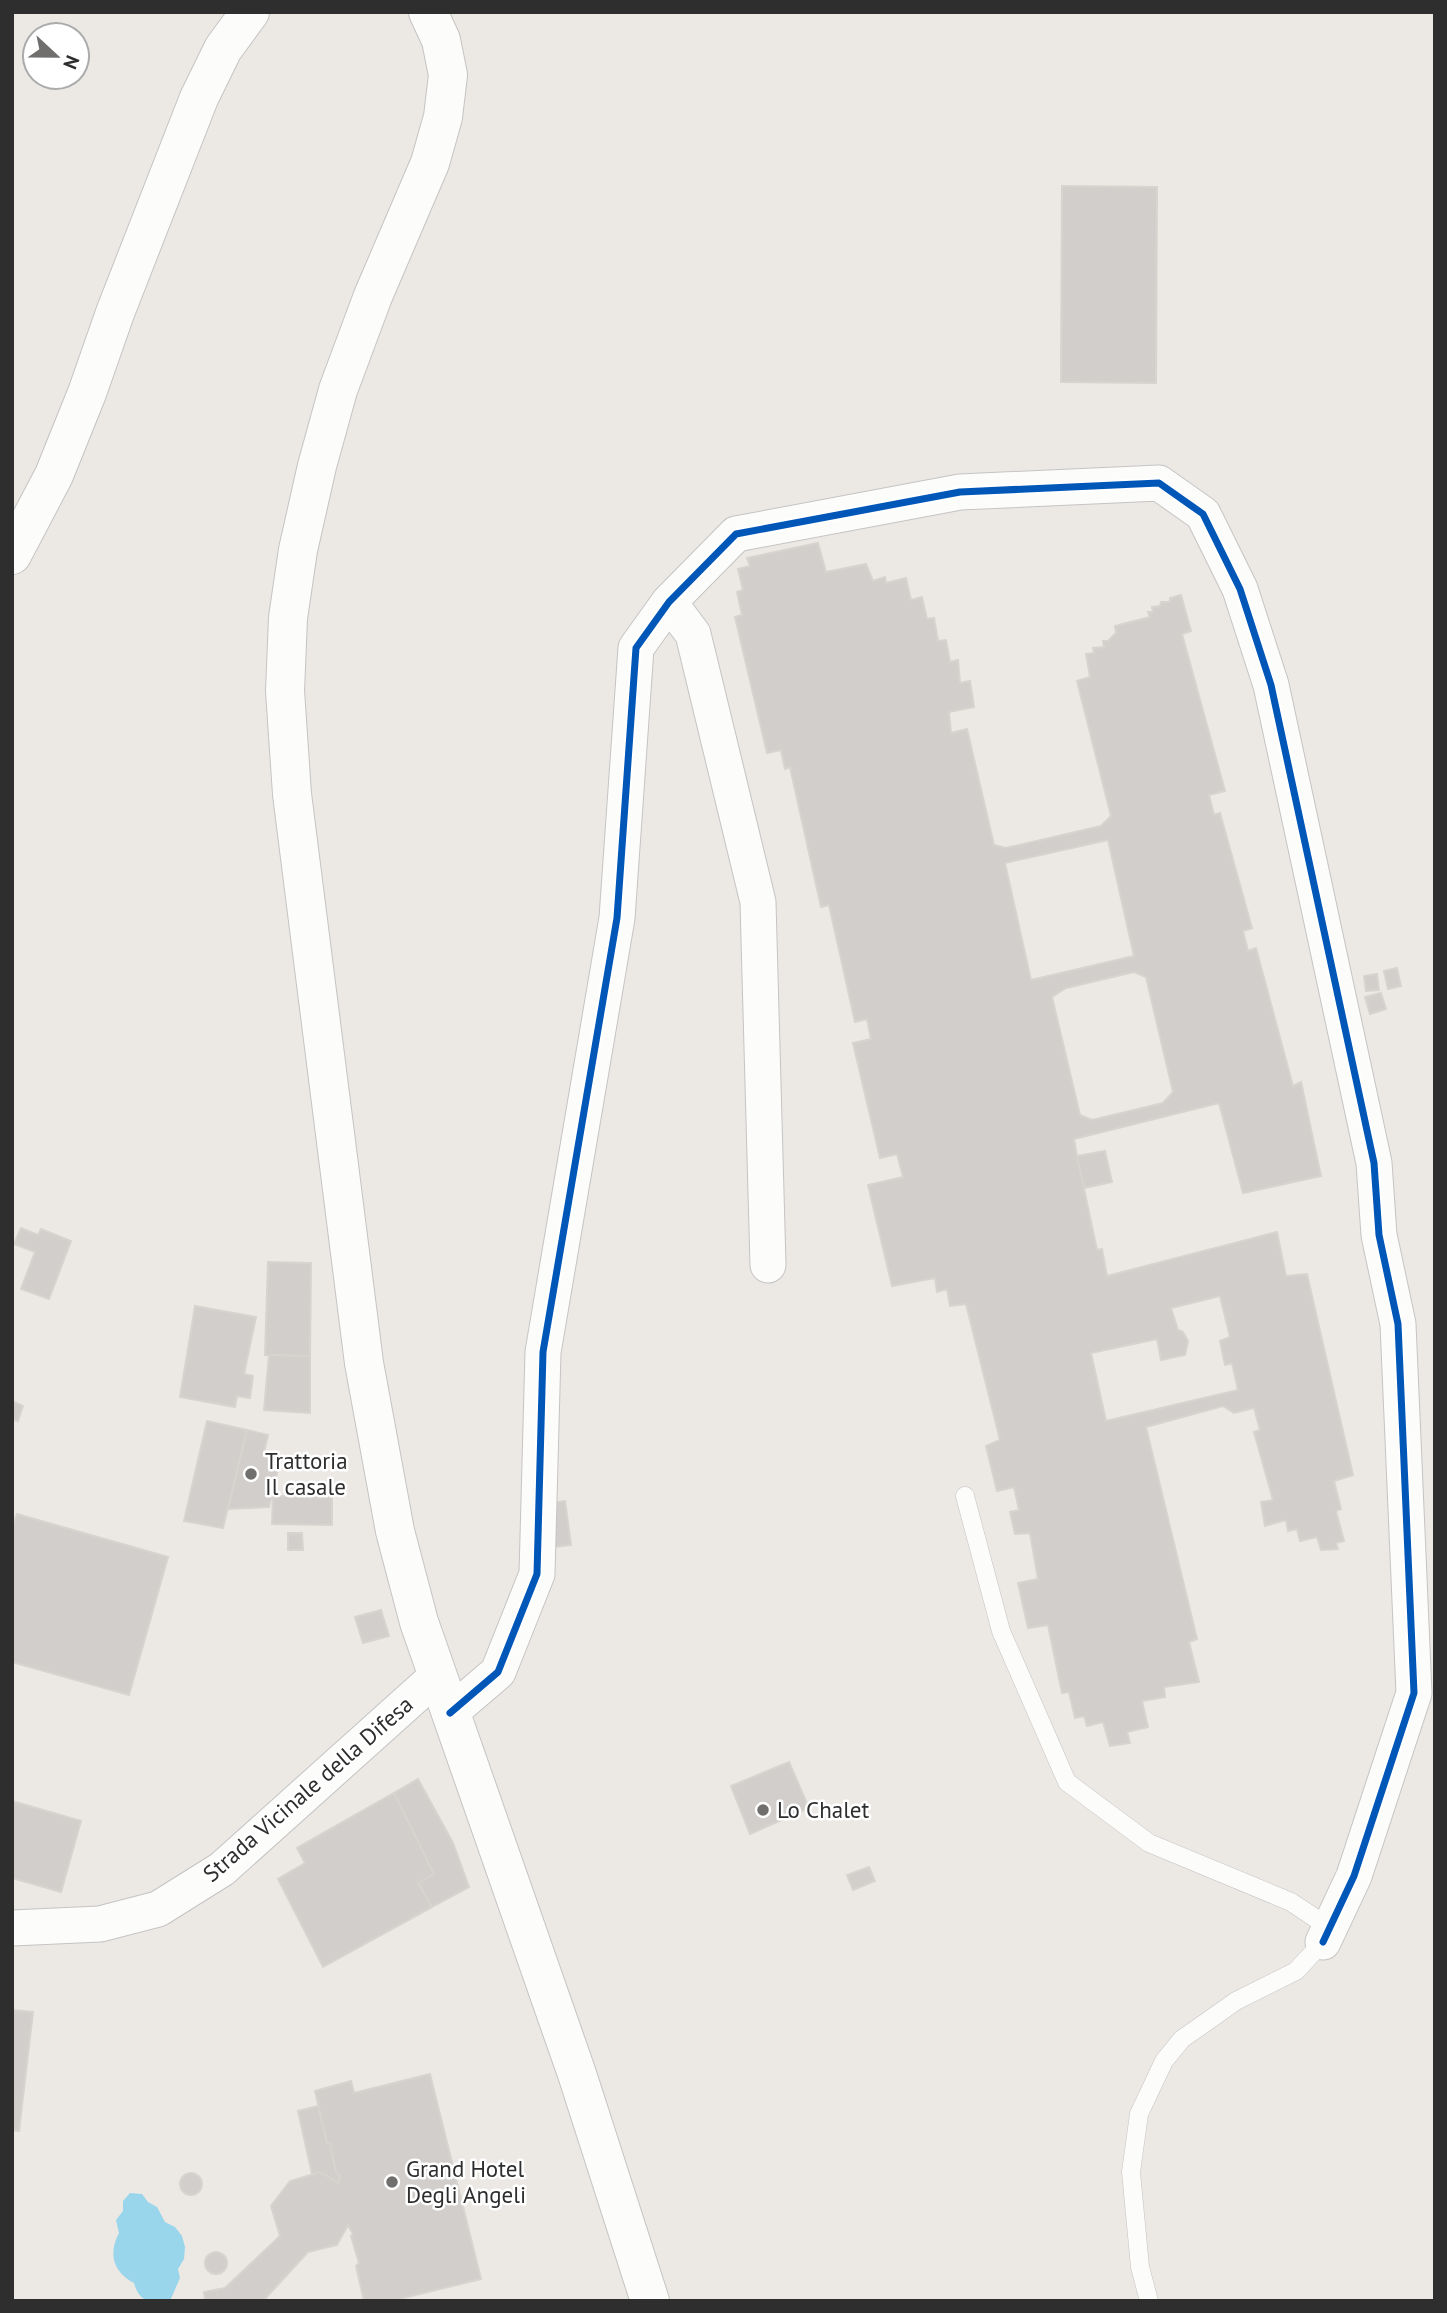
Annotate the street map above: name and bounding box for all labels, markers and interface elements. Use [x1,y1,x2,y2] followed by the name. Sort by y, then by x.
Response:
[21,21,91,91] north arrow
[58,52,85,73] text: N
[265,1446,348,1501] place label: Trattoria Il casale
[243,1466,259,1482] marker: Trattoria Il casale
[197,1689,419,1888] street label: Strada Vicinale della Difesa
[777,1795,870,1824] place label: Lo Chalet
[755,1802,771,1818] marker: Lo Chalet
[406,2154,526,2209] place label: Grand Hotel Degli Angeli
[384,2174,400,2190] marker: Grand Hotel Degli Angeli

